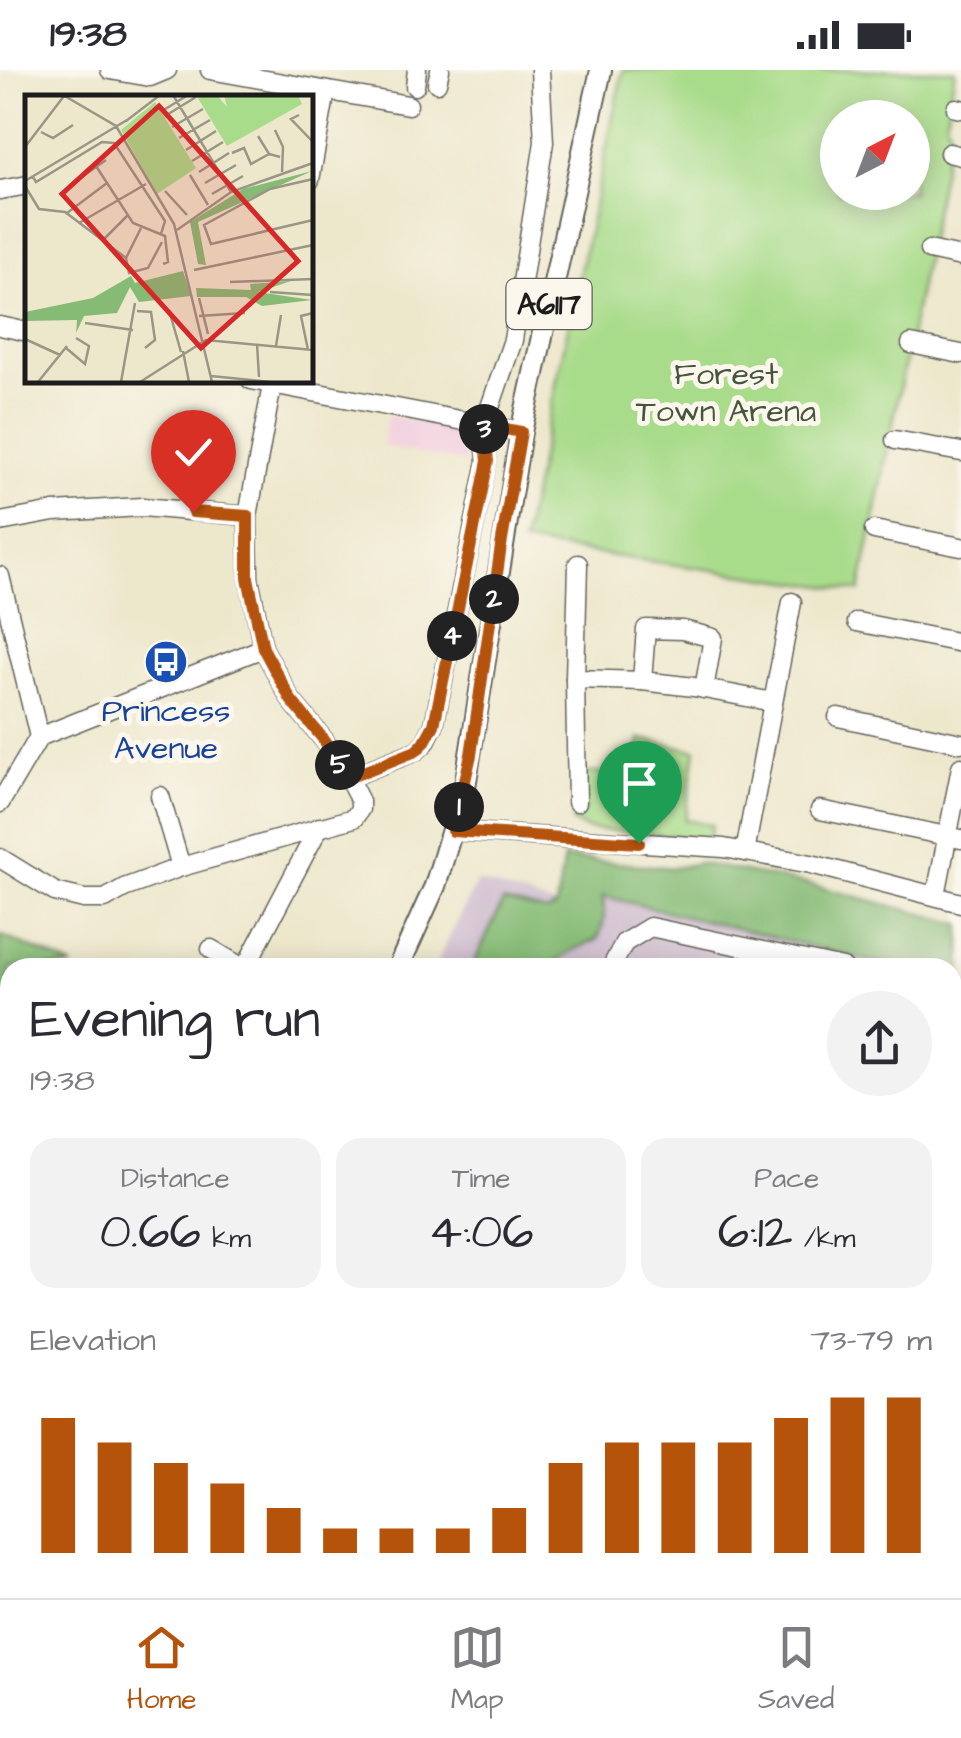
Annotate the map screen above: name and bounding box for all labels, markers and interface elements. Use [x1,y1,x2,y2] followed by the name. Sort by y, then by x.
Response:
[50,9,127,61] text: 19:38
[25,95,312,382] inset map
[820,100,930,210] north arrow
[820,100,930,210] map controls
[506,279,592,329] road number: A6117
[636,352,816,434] park label: Forest Town Arena
[459,404,509,454] pin: 3
[477,409,491,448] text: 3
[151,410,236,513] pin
[166,425,221,480] icon: check
[469,574,519,624] pin: 2
[486,579,502,618] text: 2
[427,611,477,661] pin: 4
[442,616,462,655] text: 4
[143,639,189,685] bus stop icon: Princess Avenue
[102,689,230,771] place label: Princess Avenue
[315,740,365,790] pin: 5
[597,741,682,844] pin
[330,745,350,784] text: 5
[612,756,667,811] icon: arrive
[434,782,484,832] pin: 1
[457,787,461,826] text: 1
[30,982,320,1058] text: Evening run
[827,991,932,1096] button: share
[30,1058,95,1103] text: 19:38
[121,1159,230,1198] text: Distance
[452,1159,510,1198] text: Time
[754,1159,819,1198] text: Pace
[100,1198,201,1267] text: 0.66
[428,1198,534,1267] text: 4:06
[718,1198,793,1267] text: 6:12
[201,1219,251,1258] text: km
[793,1219,855,1258] text: /km
[30,1318,156,1363] text: Elevation
[810,1318,932,1363] text: 73–79 m
[127,1620,196,1719] tab: Home
[450,1620,505,1719] tab: Map
[758,1620,834,1719] tab: Saved

